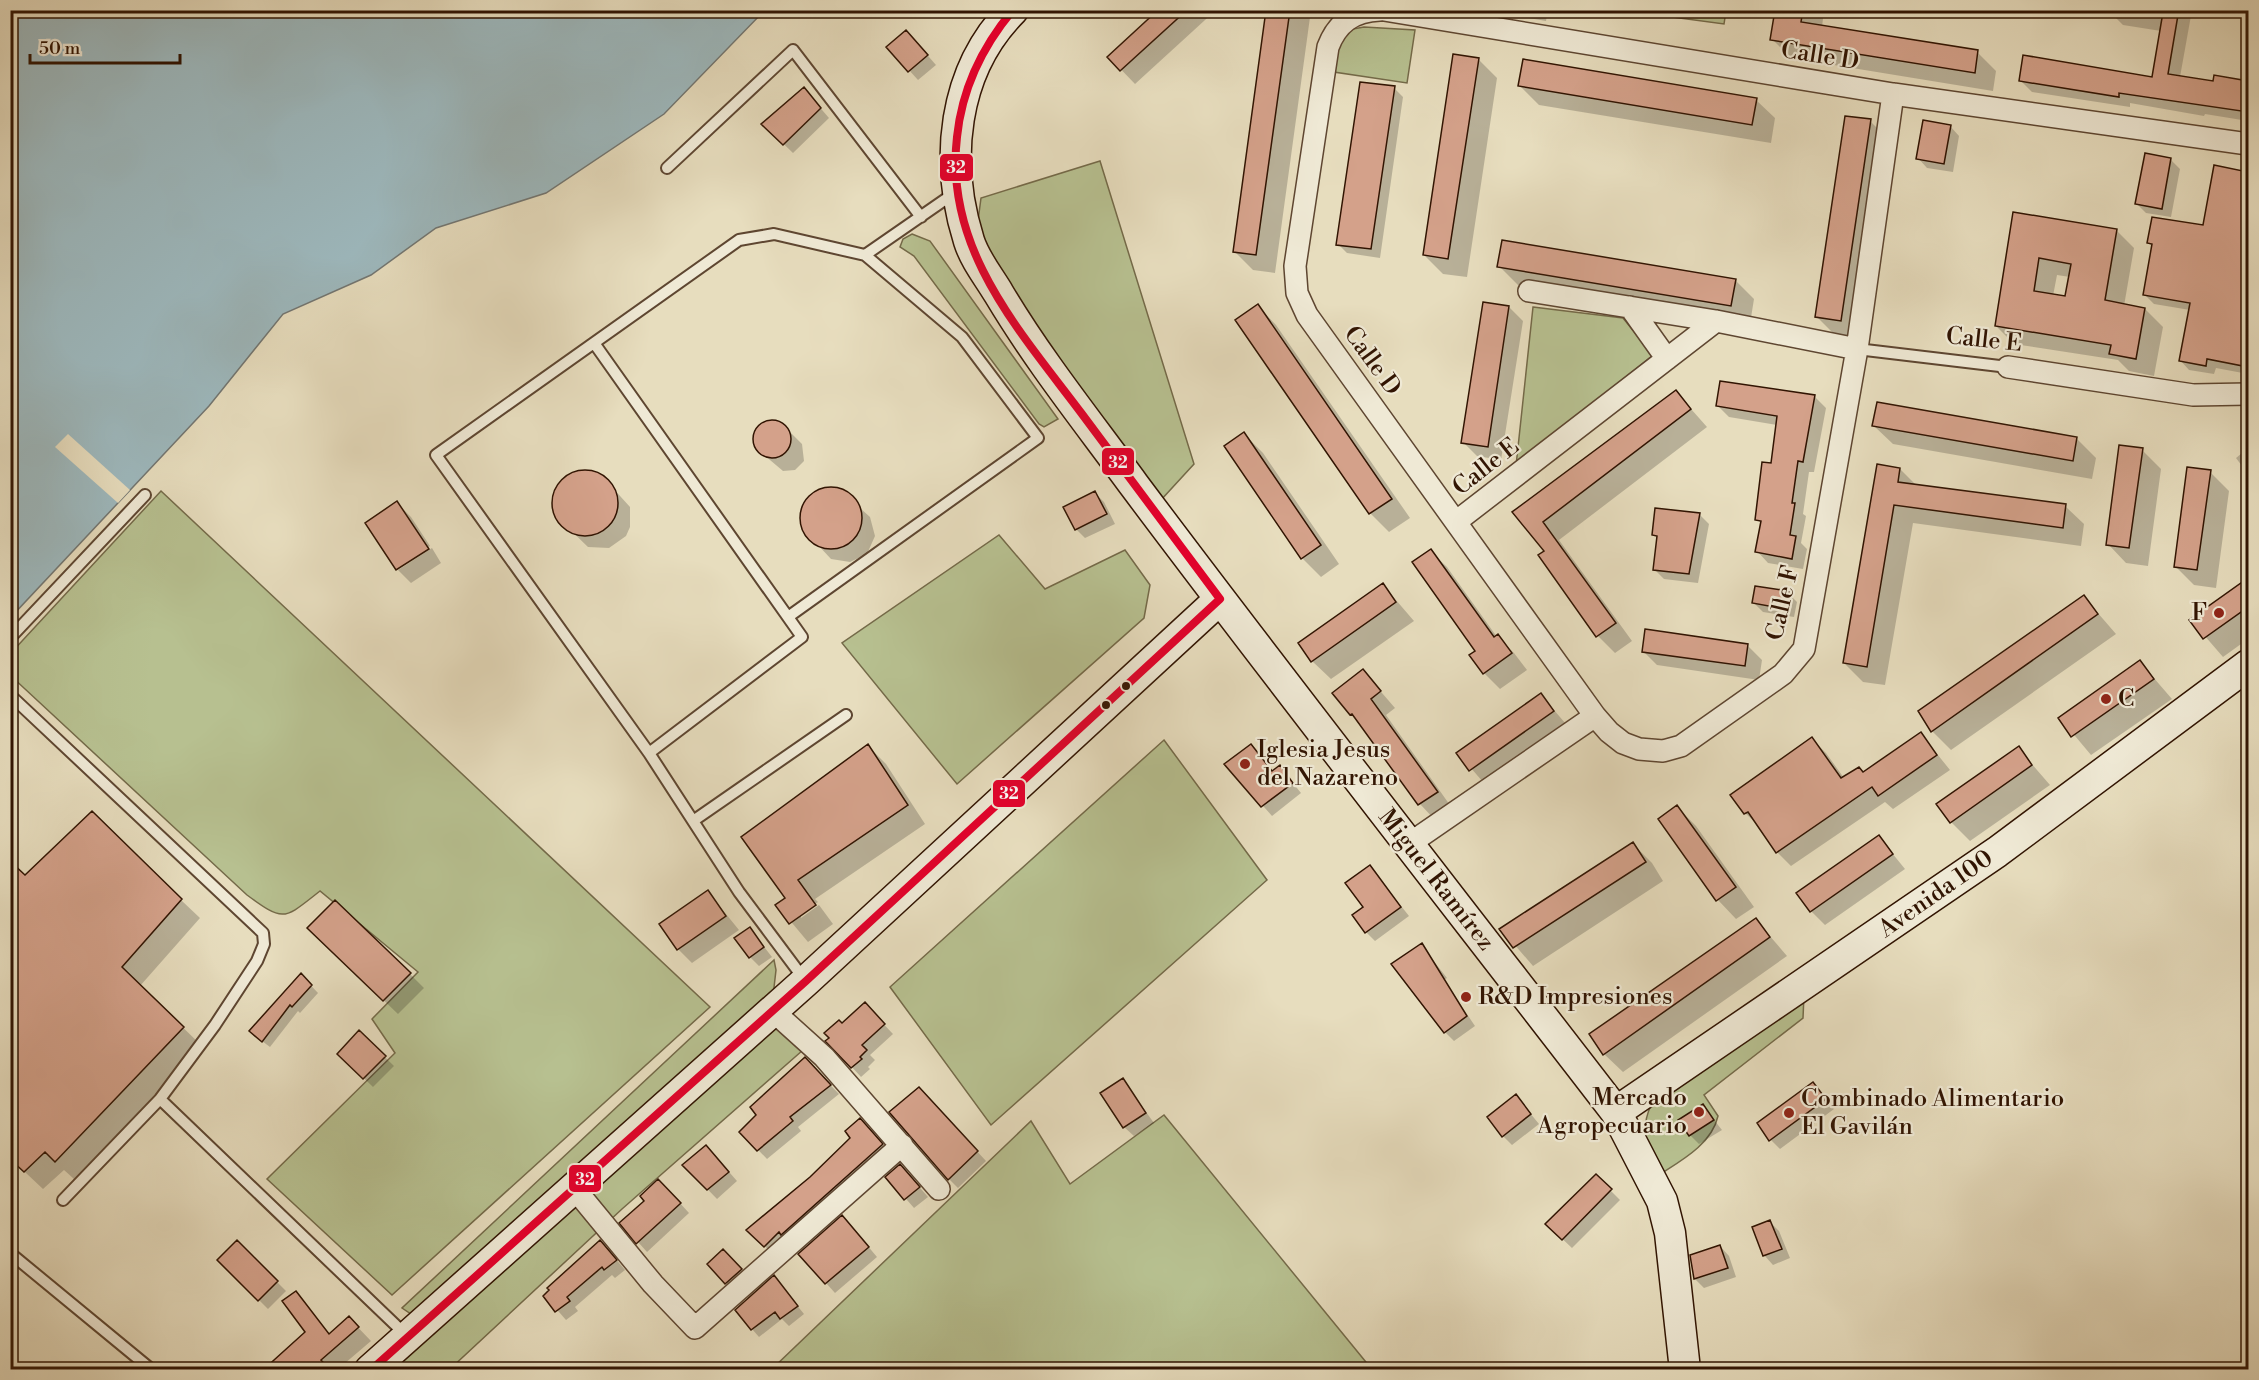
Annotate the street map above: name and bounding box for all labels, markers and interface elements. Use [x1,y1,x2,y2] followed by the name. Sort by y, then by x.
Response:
[30,27,180,65] scale bar
[1779,35,1861,77] street label: Calle D
[39,37,81,60] text: 50 m
[939,153,974,182] line badge: 32
[946,158,966,178] text: 32
[1337,320,1407,402] street label: Calle D
[1944,321,2024,359] street label: Calle E
[1447,432,1525,502] street label: Calle E
[1101,447,1135,476] line badge: 32
[1108,453,1128,473] text: 32
[1760,563,1806,643] street label: Calle F
[2191,598,2207,628] place label: F
[2212,606,2226,620] marker: F
[1120,680,1132,692] unlabelled marker
[2118,684,2135,714] place label: C
[2099,692,2113,706] marker: C
[1100,699,1112,711] unlabelled marker
[1257,735,1398,793] place label: Iglesia Jesus del Nazareno
[1238,757,1252,771] marker: Iglesia Jesus del Nazareno
[992,779,1026,808] line badge: 32
[999,784,1019,804] text: 32
[1371,803,1501,957] street label: Miguel Ramírez
[1872,843,1999,945] street label: Avenida 100
[1478,982,1672,1012] place label: R&D Impresiones
[1459,990,1473,1004] marker: R&D Impresiones
[1536,1083,1687,1141] place label: Mercado Agropecuario
[1801,1084,2064,1142] place label: Combinado Alimentario El Gavilán
[1692,1105,1706,1119] marker: Mercado Agropecuario
[1782,1106,1796,1120] marker: Combinado Alimentario El Gavilán
[568,1164,602,1193] line badge: 32
[575,1170,595,1190] text: 32

